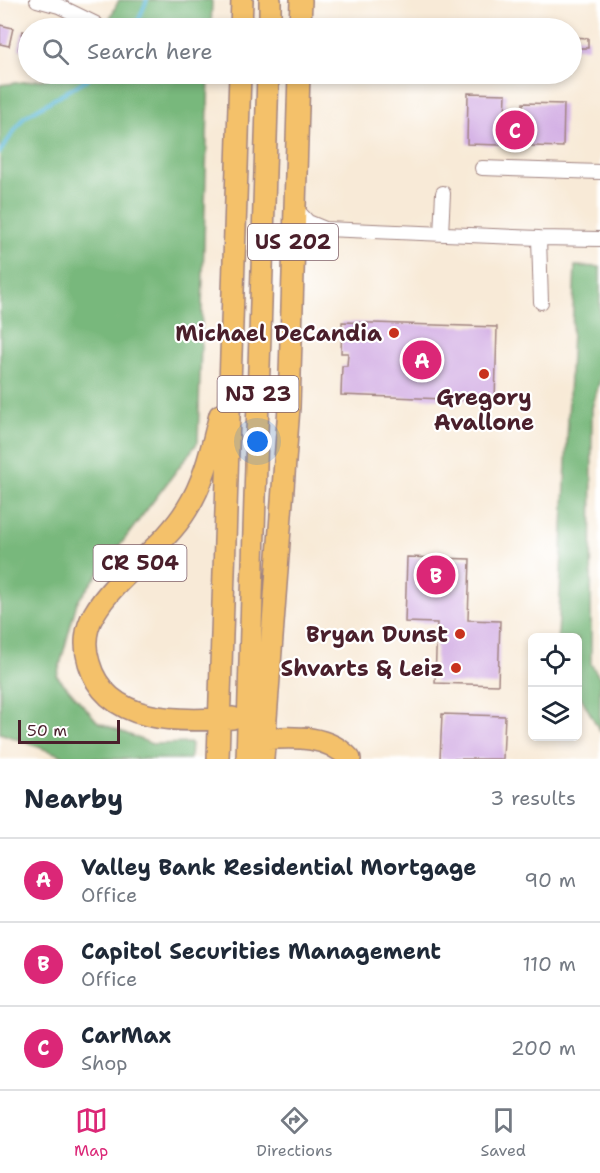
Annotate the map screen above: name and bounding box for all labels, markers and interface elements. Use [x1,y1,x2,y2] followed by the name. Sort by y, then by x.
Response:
[18,18,582,84] search box
[39,35,72,68] icon: search
[87,37,213,66] text: Search here
[496,108,534,152] pin: C
[248,224,338,260] road number: US 202
[175,319,382,348] place label: Michael DeCandia
[387,326,401,340] marker: Michael DeCandia
[402,338,442,382] pin: A
[477,367,491,381] marker: Gregory Avallone
[218,376,298,412] road number: NJ 23
[434,383,534,437] place label: Gregory Avallone
[243,427,272,456] your location
[94,545,186,581] road number: CR 504
[416,552,456,598] pin: B
[306,620,448,649] place label: Bryan Dunst
[453,627,467,641] marker: Bryan Dunst
[528,633,582,741] map controls
[528,633,582,687] button: locate
[281,654,444,683] place label: Shvarts & Leiz
[449,661,463,675] marker: Shvarts & Leiz
[528,687,582,741] button: layers
[18,717,120,744] scale bar
[27,720,67,741] text: 50 m
[24,781,123,816] text: Nearby
[490,785,576,811] text: 3 results
[81,853,476,882] text: Valley Bank Residential Mortgage
[36,867,51,893] text: A
[524,867,576,893] text: 90 m
[81,882,137,908] text: Office
[81,937,441,966] text: Capitol Securities Management
[37,951,50,977] text: B
[522,951,576,977] text: 110 m
[81,966,137,992] text: Office
[81,1021,171,1050] text: CarMax
[37,1035,50,1061] text: C
[511,1035,576,1061] text: 200 m
[81,1050,128,1076] text: Shop
[74,1104,108,1161] tab: Map
[256,1104,333,1161] tab: Directions
[481,1104,526,1161] tab: Saved

